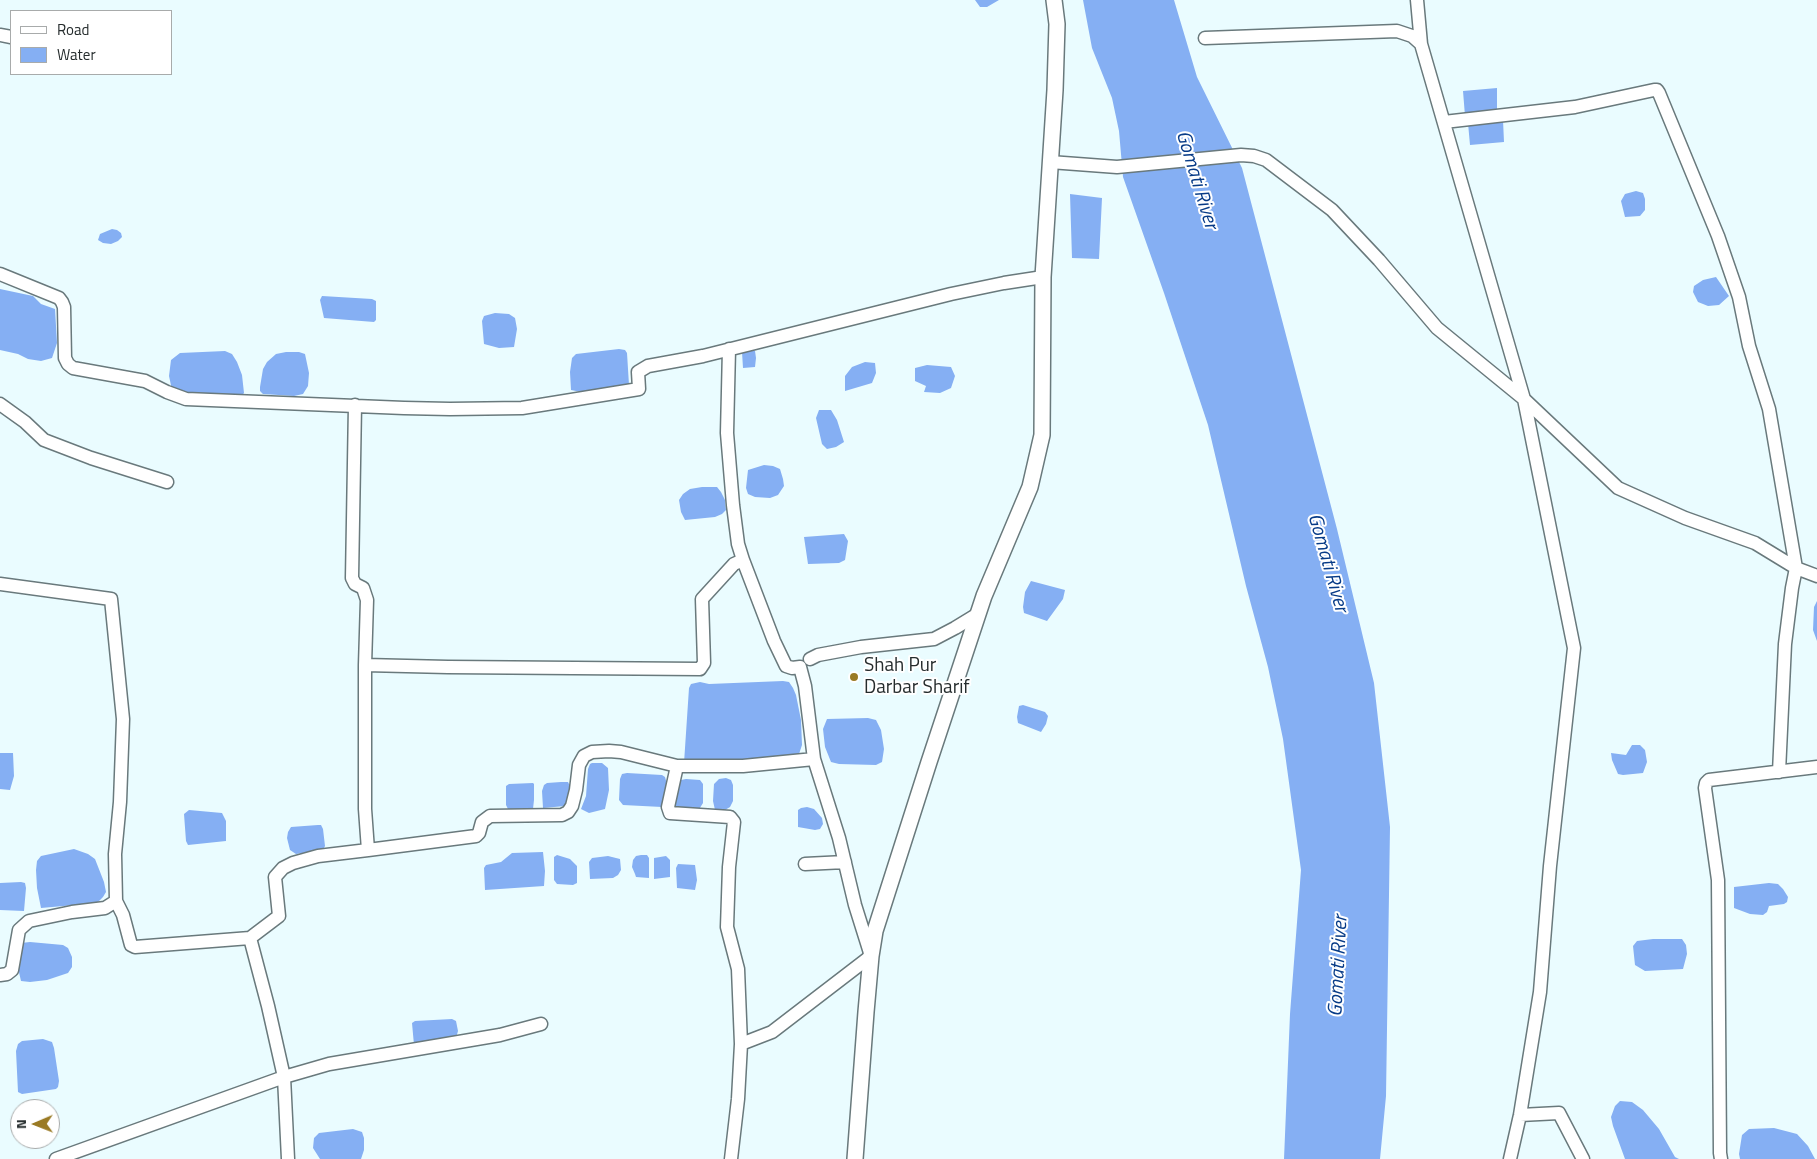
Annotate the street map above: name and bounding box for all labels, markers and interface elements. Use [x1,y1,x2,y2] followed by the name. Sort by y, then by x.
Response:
[10,10,172,75] legend
[57,18,89,41] text: Road
[57,43,96,66] text: Water
[1170,128,1222,232] water label: Gomati River
[1301,511,1353,615] water label: Gomati River
[864,655,970,699] place label: Shah Pur Darbar Sharif
[848,671,860,683] marker: Shah Pur Darbar Sharif
[1324,915,1354,1017] water label: Gomati River
[10,1099,60,1149] north arrow
[10,1119,31,1129] text: N

